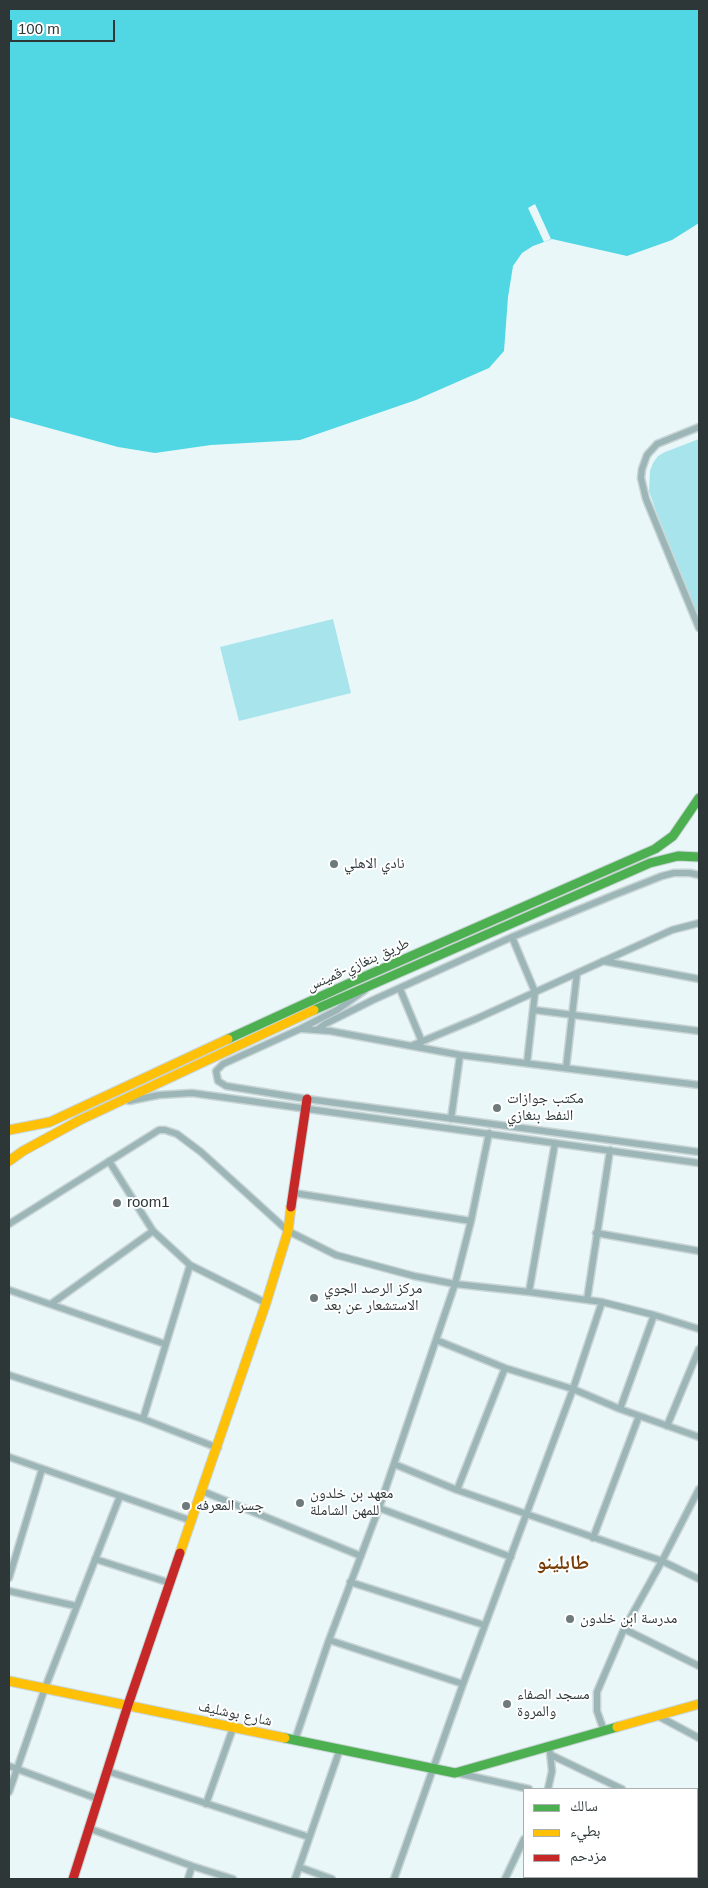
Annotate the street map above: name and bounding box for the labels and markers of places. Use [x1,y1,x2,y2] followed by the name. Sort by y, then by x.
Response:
[344,855,405,873] place label: نادي الاهلي
[328,858,340,870] marker: نادي الاهلي
[507,1090,584,1125] place label: مكتب جوازات النفط بنغازي
[491,1102,503,1114] marker: مكتب جوازات النفط بنغازي
[127,1194,170,1212] place label: room1
[111,1197,123,1209] marker: room1
[324,1280,422,1315] place label: مركز الرصد الجوي الاستشعار عن بعد
[308,1292,320,1304] marker: مركز الرصد الجوي الاستشعار عن بعد
[310,1485,393,1520] place label: معهد بن خلدون للمهن الشاملة
[196,1497,264,1515] place label: جسر المعرفه
[294,1497,306,1509] marker: معهد بن خلدون للمهن الشاملة
[180,1500,192,1512] marker: جسر المعرفه
[580,1610,677,1628] place label: مدرسة ابن خلدون
[564,1613,576,1625] marker: مدرسة ابن خلدون
[517,1686,590,1721] place label: مسجد الصفاء والمروة
[501,1698,513,1710] marker: مسجد الصفاء والمروة

